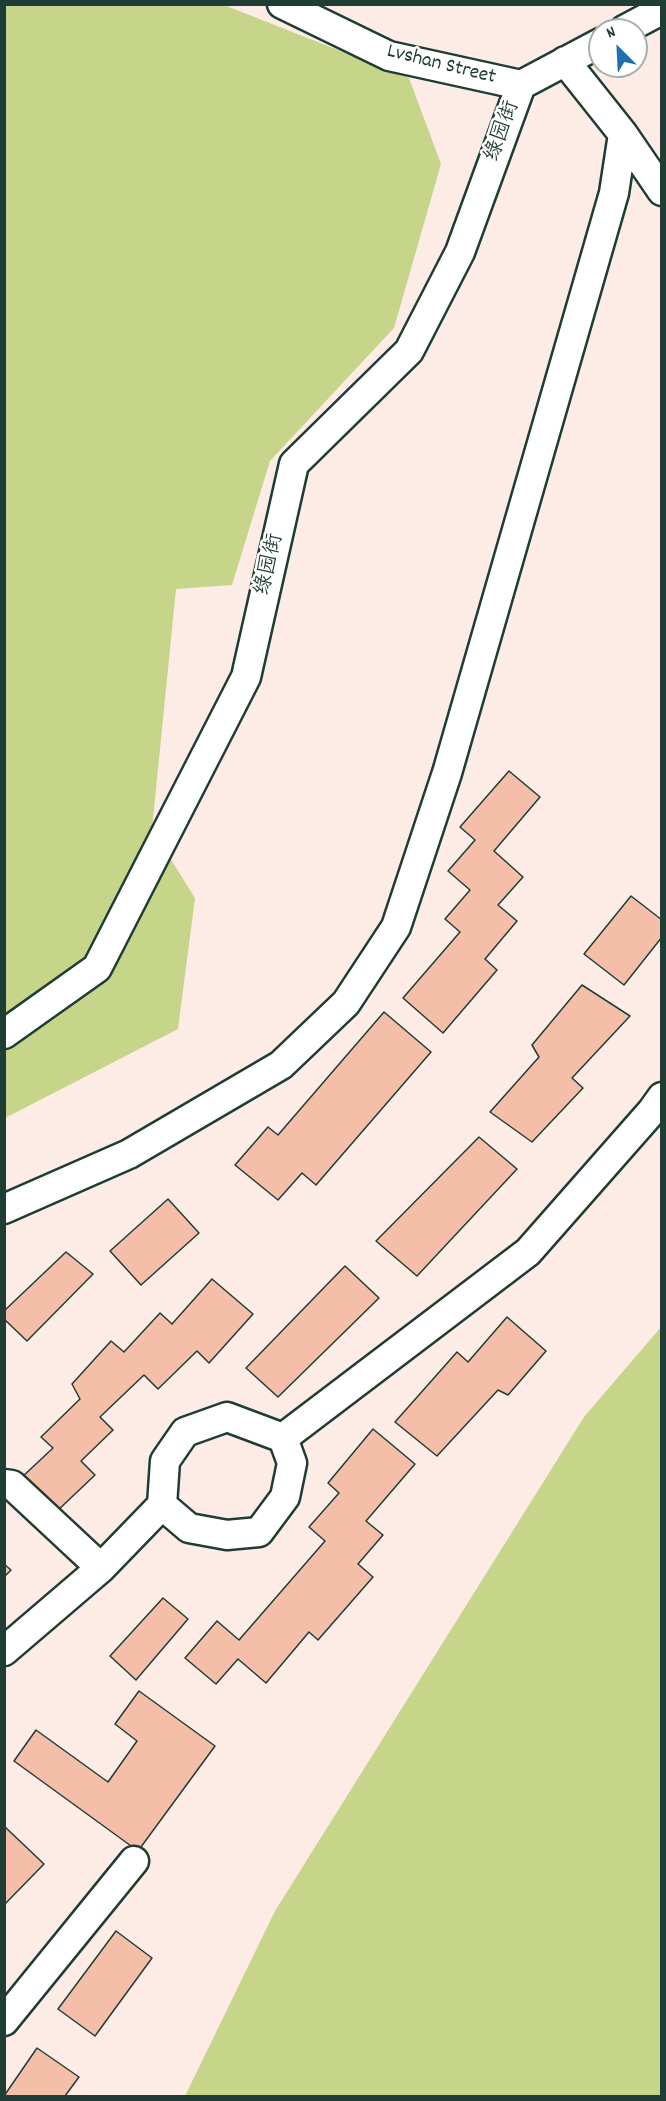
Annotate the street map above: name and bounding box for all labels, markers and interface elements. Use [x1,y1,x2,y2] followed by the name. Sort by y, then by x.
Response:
[588,18,648,78] north arrow
[603,21,620,45] text: N
[384,40,498,92] street label: Lvshan Street
[481,98,527,166] street label: 绿园街
[252,531,290,599] street label: 绿园街

